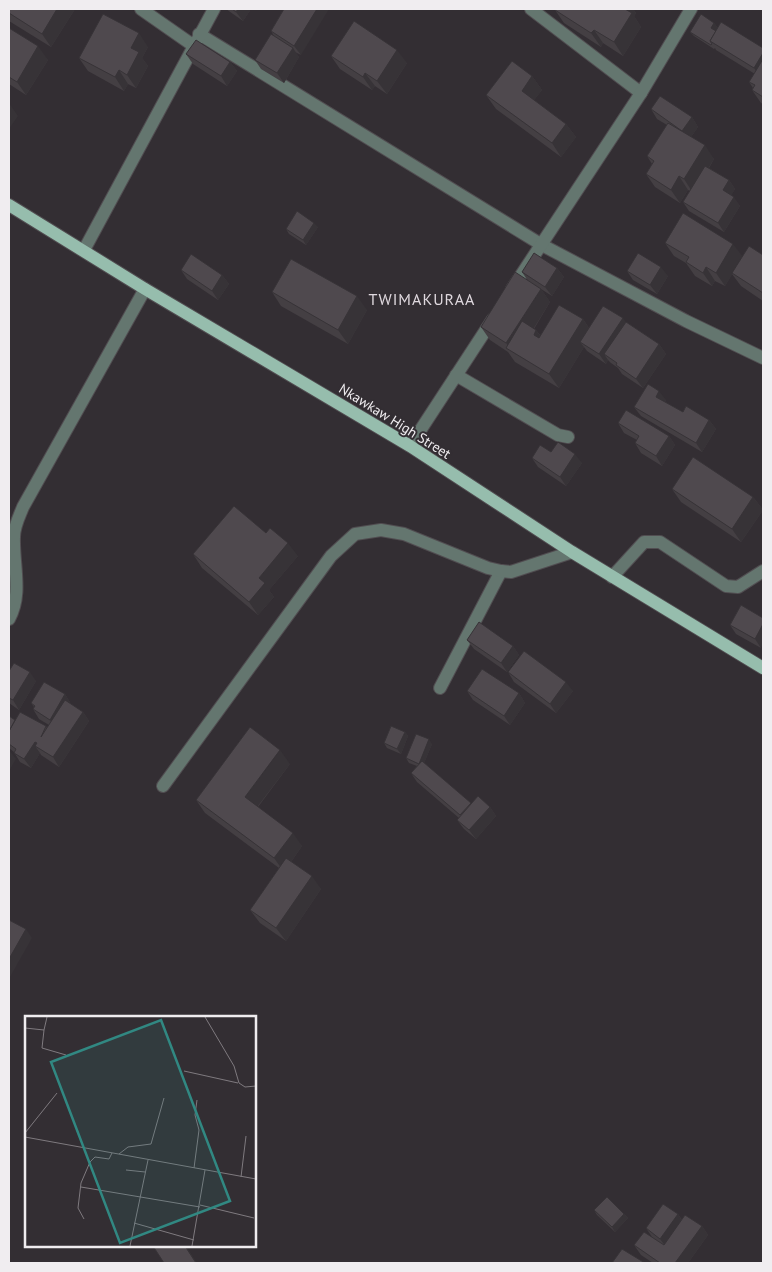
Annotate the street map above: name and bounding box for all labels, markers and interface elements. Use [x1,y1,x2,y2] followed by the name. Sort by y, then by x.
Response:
[369,289,475,309] district label: TWIMAKURAA
[336,379,454,463] street label: Nkawkaw High Street
[25,1016,256,1247] inset map

